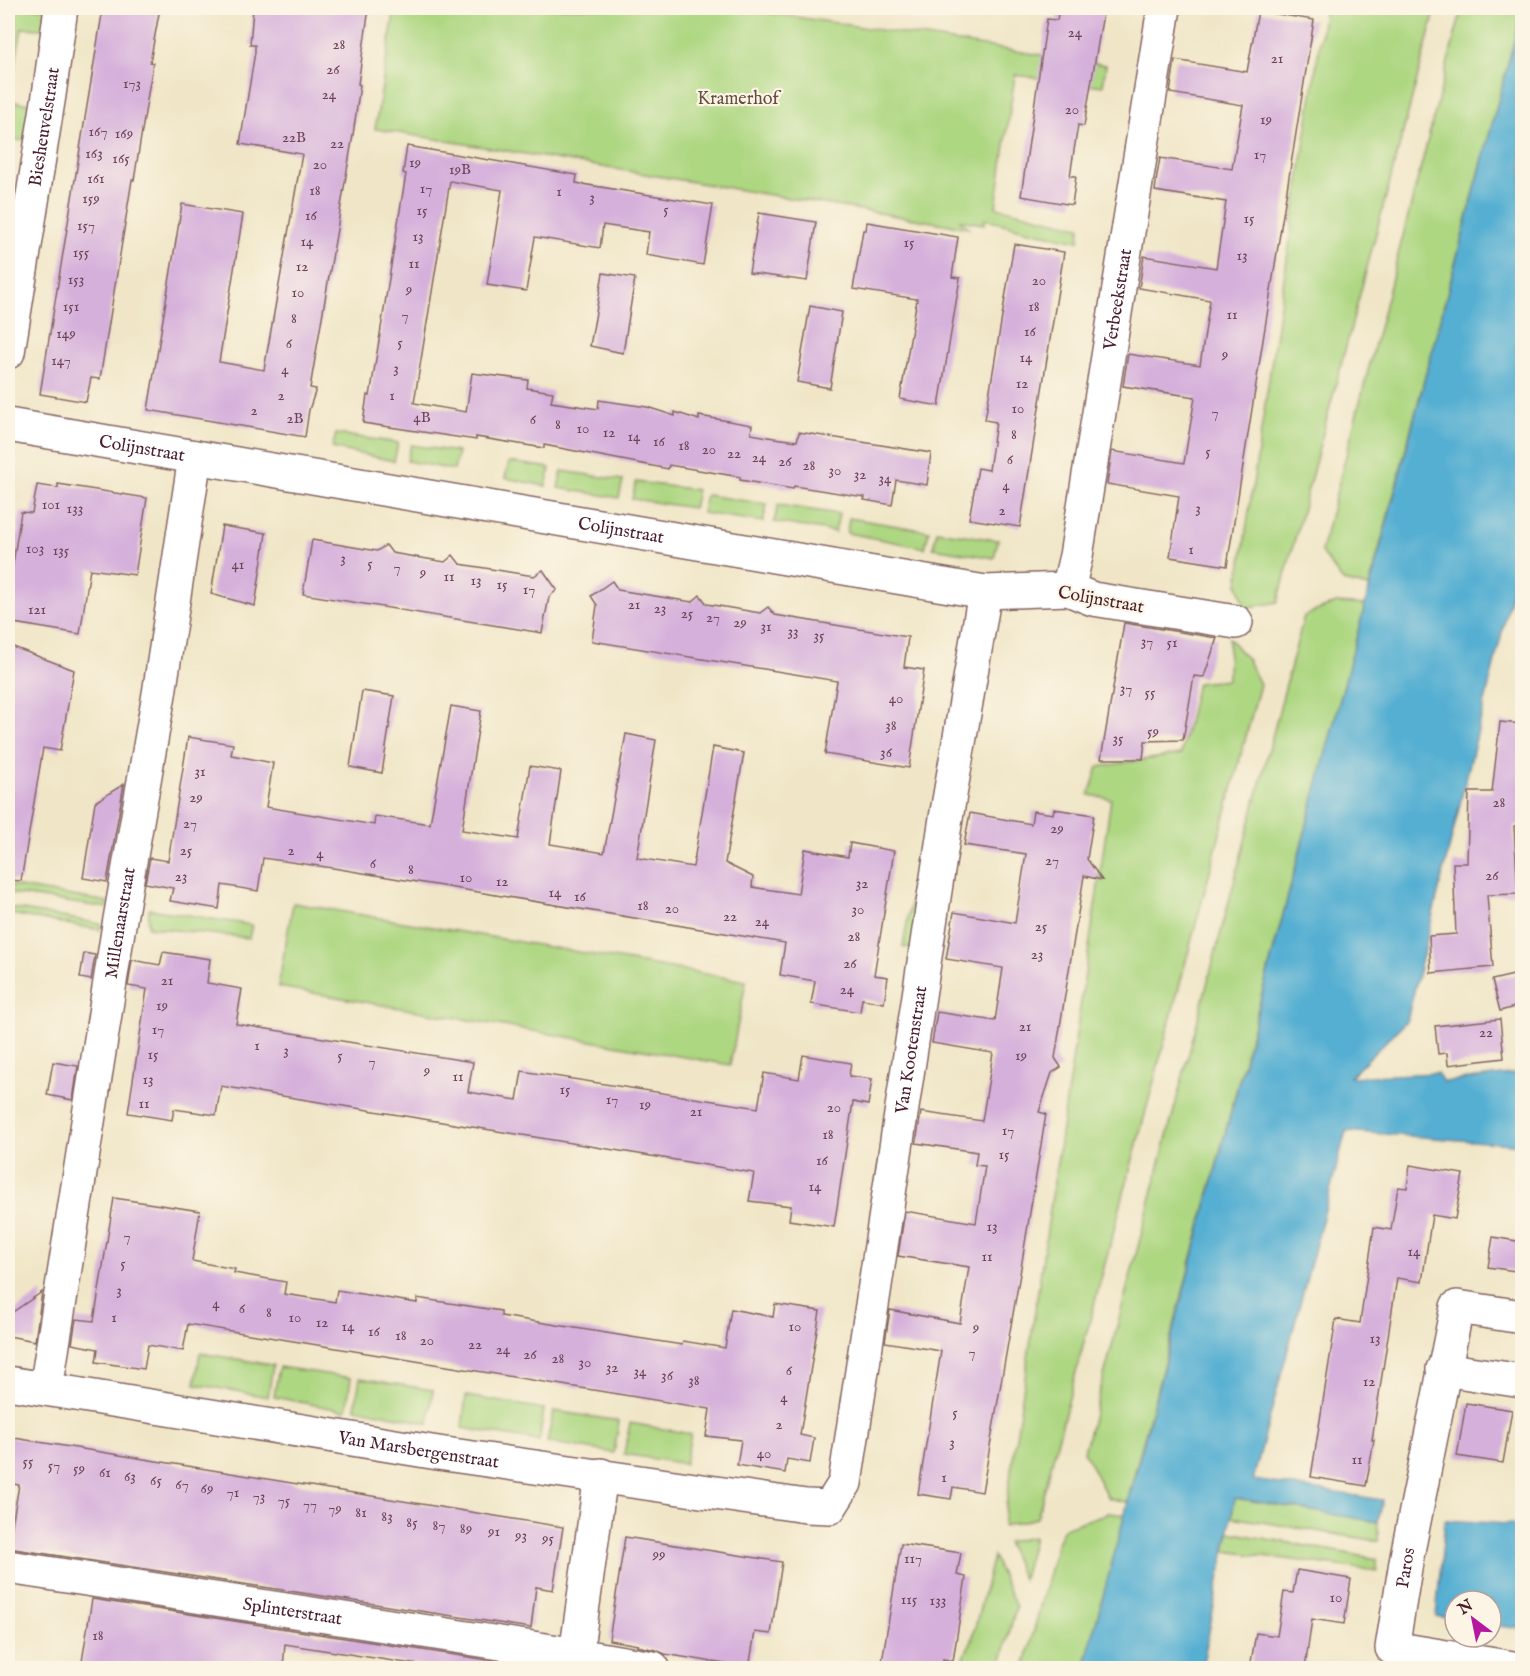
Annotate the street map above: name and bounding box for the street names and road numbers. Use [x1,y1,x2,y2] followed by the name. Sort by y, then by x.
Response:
[25,66,66,188] street label: Biesheuvelstraat
[1099,247,1138,353] street label: Verbeekstraat
[97,431,187,468] street label: Colijnstraat
[576,513,666,550] street label: Colijnstraat
[1056,582,1146,619] street label: Colijnstraat
[101,866,142,980] street label: Millenaarstraat
[891,984,933,1117] street label: Van Kootenstraat
[335,1427,500,1475] street label: Van Marsbergenstraat
[1392,1546,1421,1590] street label: Paros
[241,1593,344,1631] street label: Splinterstraat

